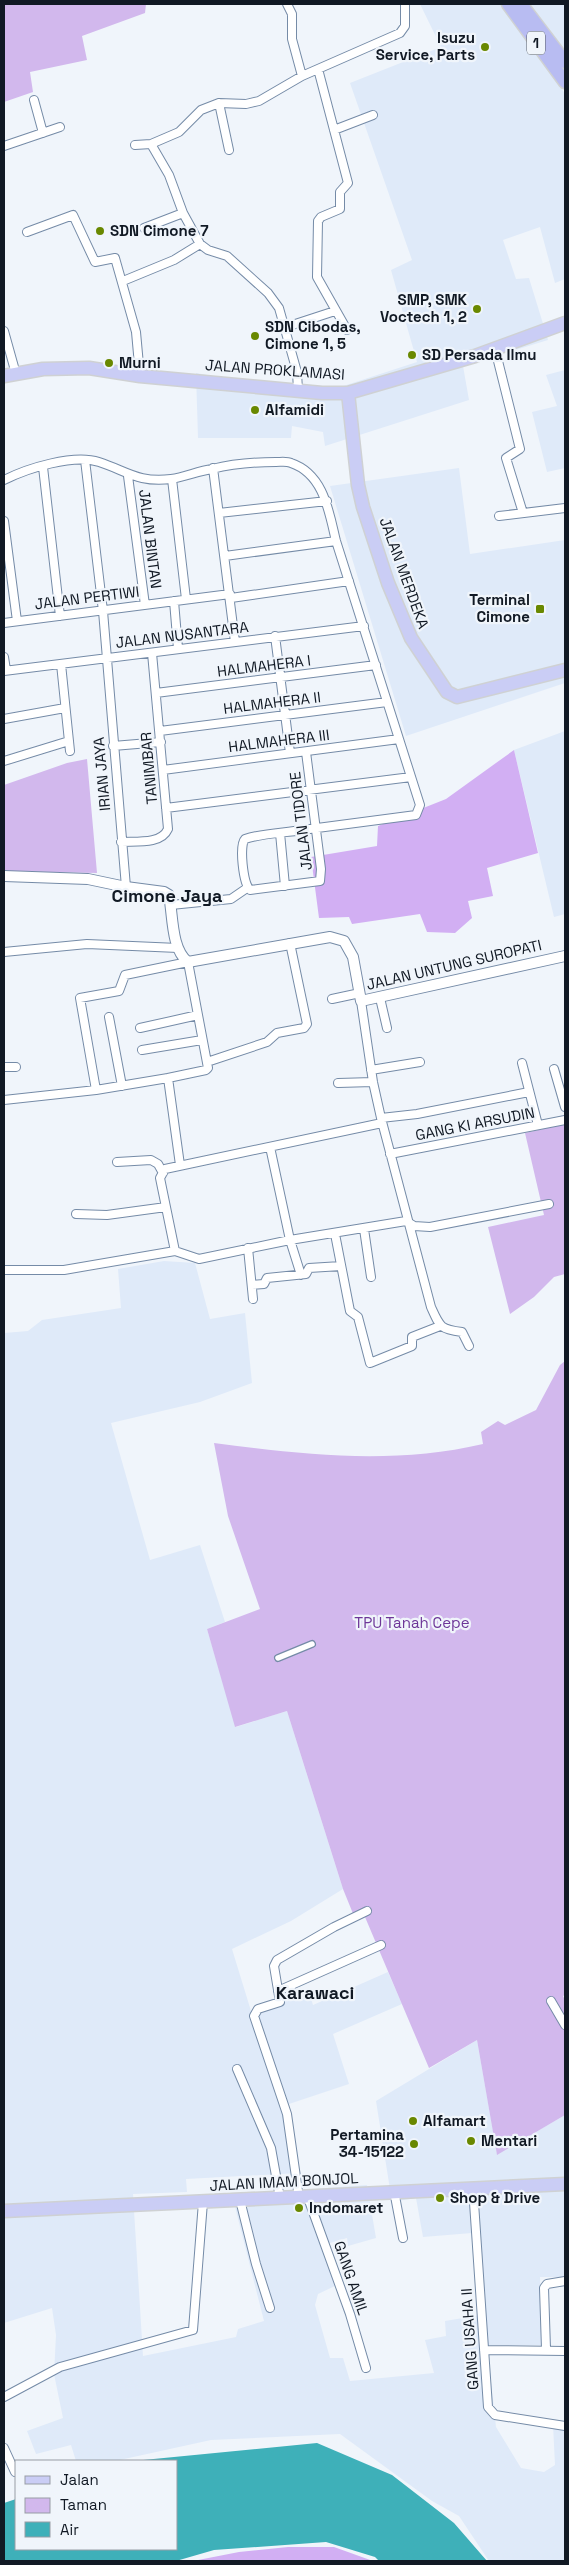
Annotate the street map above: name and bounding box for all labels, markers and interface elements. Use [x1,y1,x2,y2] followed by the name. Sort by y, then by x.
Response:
[376,28,475,64] place label: Isuzu Service, Parts
[527,32,545,54] road number: 1
[479,41,491,53] marker: Isuzu Service, Parts
[110,221,209,240] place label: SDN Cimone 7
[94,225,106,237] marker: SDN Cimone 7
[380,290,468,326] place label: SMP, SMK Voctech 1, 2
[471,303,483,315] marker: SMP, SMK Voctech 1, 2
[265,317,361,353] place label: SDN Cibodas, Cimone 1, 5
[249,330,261,342] marker: SDN Cibodas, Cimone 1, 5
[422,345,536,364] place label: SD Persada Ilmu
[406,349,418,361] marker: SD Persada Ilmu
[119,353,161,372] place label: Murni
[205,355,345,384] street label: JALAN PROKLAMASI
[103,357,115,369] marker: Murni
[265,400,324,419] place label: Alfamidi
[249,404,261,416] marker: Alfamidi
[135,488,166,590] street label: JALAN BINTAN
[375,514,434,632] street label: JALAN MERDEKA
[33,582,140,613] street label: JALAN PERTIWI
[469,590,530,626] place label: Terminal Cimone
[534,603,546,615] marker: Terminal Cimone
[114,617,250,652] street label: JALAN NUSANTARA
[216,650,312,681] street label: HALMAHERA I
[222,687,322,718] street label: HALMAHERA II
[227,725,331,756] street label: HALMAHERA III
[136,731,161,805] street label: TANIMBAR
[89,736,114,812] street label: IRIAN JAYA
[285,771,316,872] street label: JALAN TIDORE
[112,884,223,907] district label: Cimone Jaya
[364,935,543,994] street label: JALAN UNTUNG SUROPATI
[414,1103,536,1144] street label: GANG KI ARSUDIN
[354,1613,470,1632] park label: TPU Tanah Cepe
[276,1981,354,2004] district label: Karawaci
[423,2111,486,2130] place label: Alfamart
[407,2115,419,2127] marker: Alfamart
[330,2125,404,2161] place label: Pertamina 34-15122
[481,2131,537,2150] place label: Mentari
[465,2135,477,2147] marker: Mentari
[408,2138,420,2150] marker: Pertamina 34-15122
[209,2168,359,2195] street label: JALAN IMAM BONJOL
[450,2188,540,2207] place label: Shop & Drive
[434,2192,446,2204] marker: Shop & Drive
[309,2198,384,2217] place label: Indomaret
[293,2202,305,2214] marker: Indomaret
[330,2238,373,2317] street label: GANG AMIL
[456,2288,483,2391] street label: GANG USAHA II
[15,2460,178,2550] legend
[60,2470,99,2489] text: Jalan
[60,2495,107,2514] text: Taman
[60,2520,79,2539] text: Air

